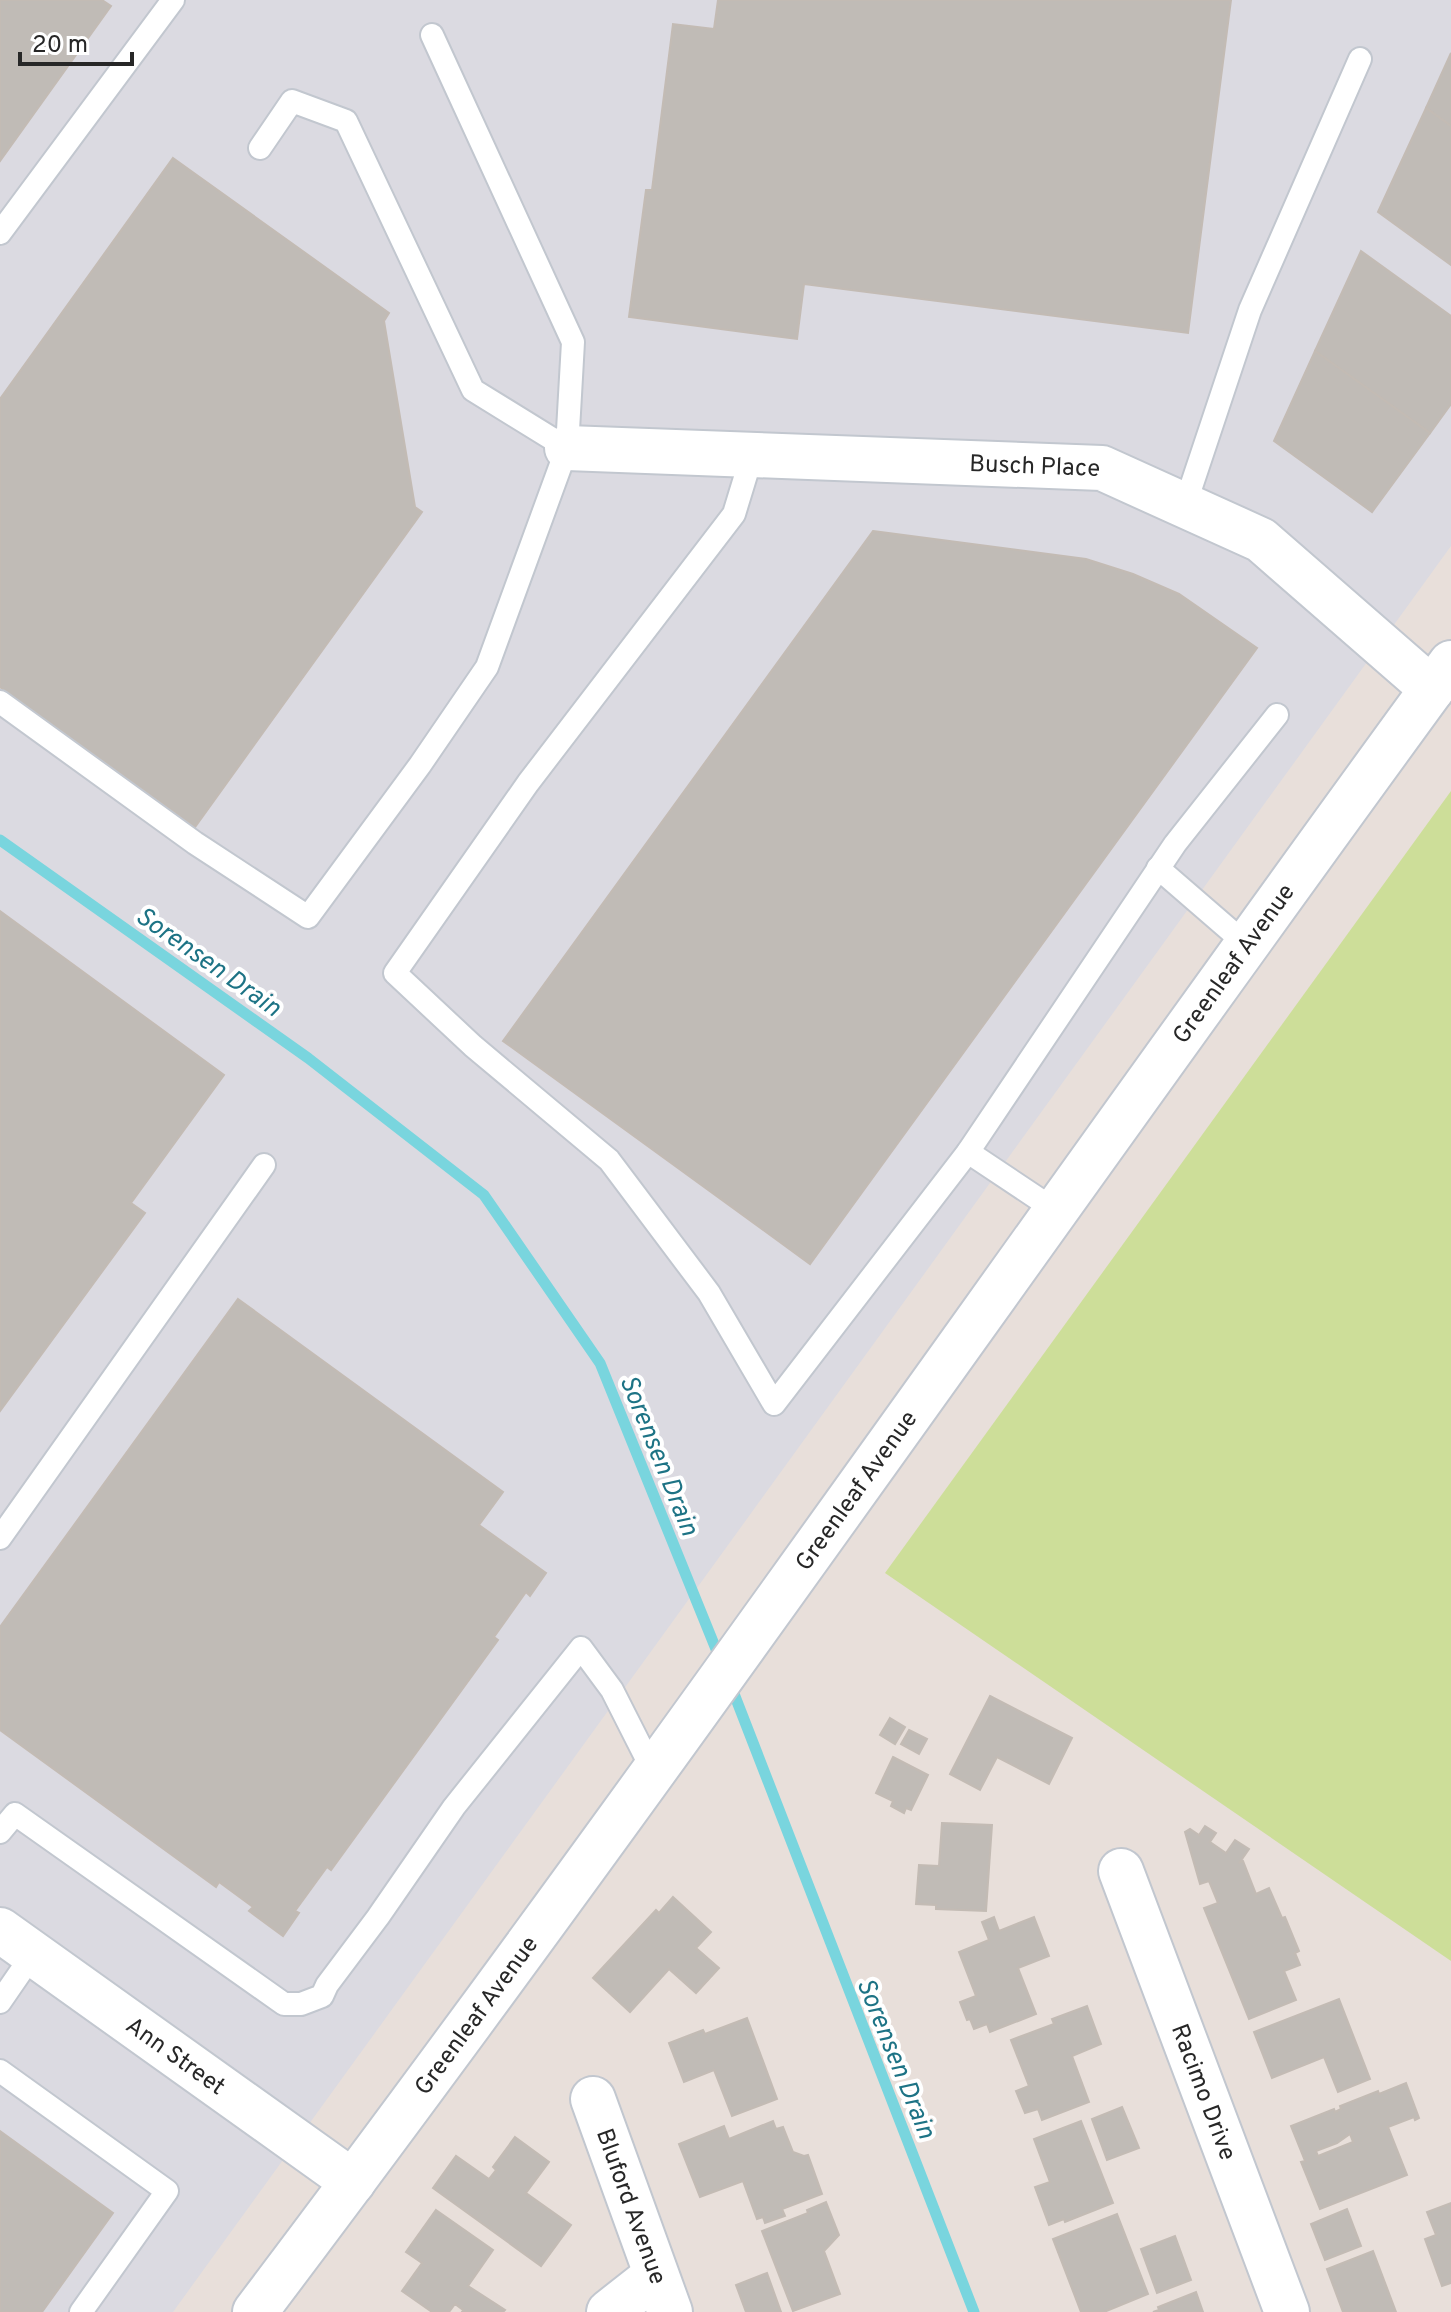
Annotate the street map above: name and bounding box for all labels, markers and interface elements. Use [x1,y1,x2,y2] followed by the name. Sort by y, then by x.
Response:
[20,16,132,66] scale bar
[32,31,88,61] text: 20 m
[969,450,1101,485] street label: Busch Place
[1167,879,1302,1050] street label: Greenleaf Avenue
[128,901,287,1025] water label: Sorensen Drain
[610,1371,705,1541] water label: Sorensen Drain
[790,1405,925,1577] street label: Greenleaf Avenue
[409,1931,546,2102] street label: Greenleaf Avenue
[847,1974,942,2144] water label: Sorensen Drain
[119,2011,230,2103] street label: Ann Street
[1163,2020,1242,2165] street label: Racimo Drive
[588,2125,672,2289] street label: Bluford Avenue

